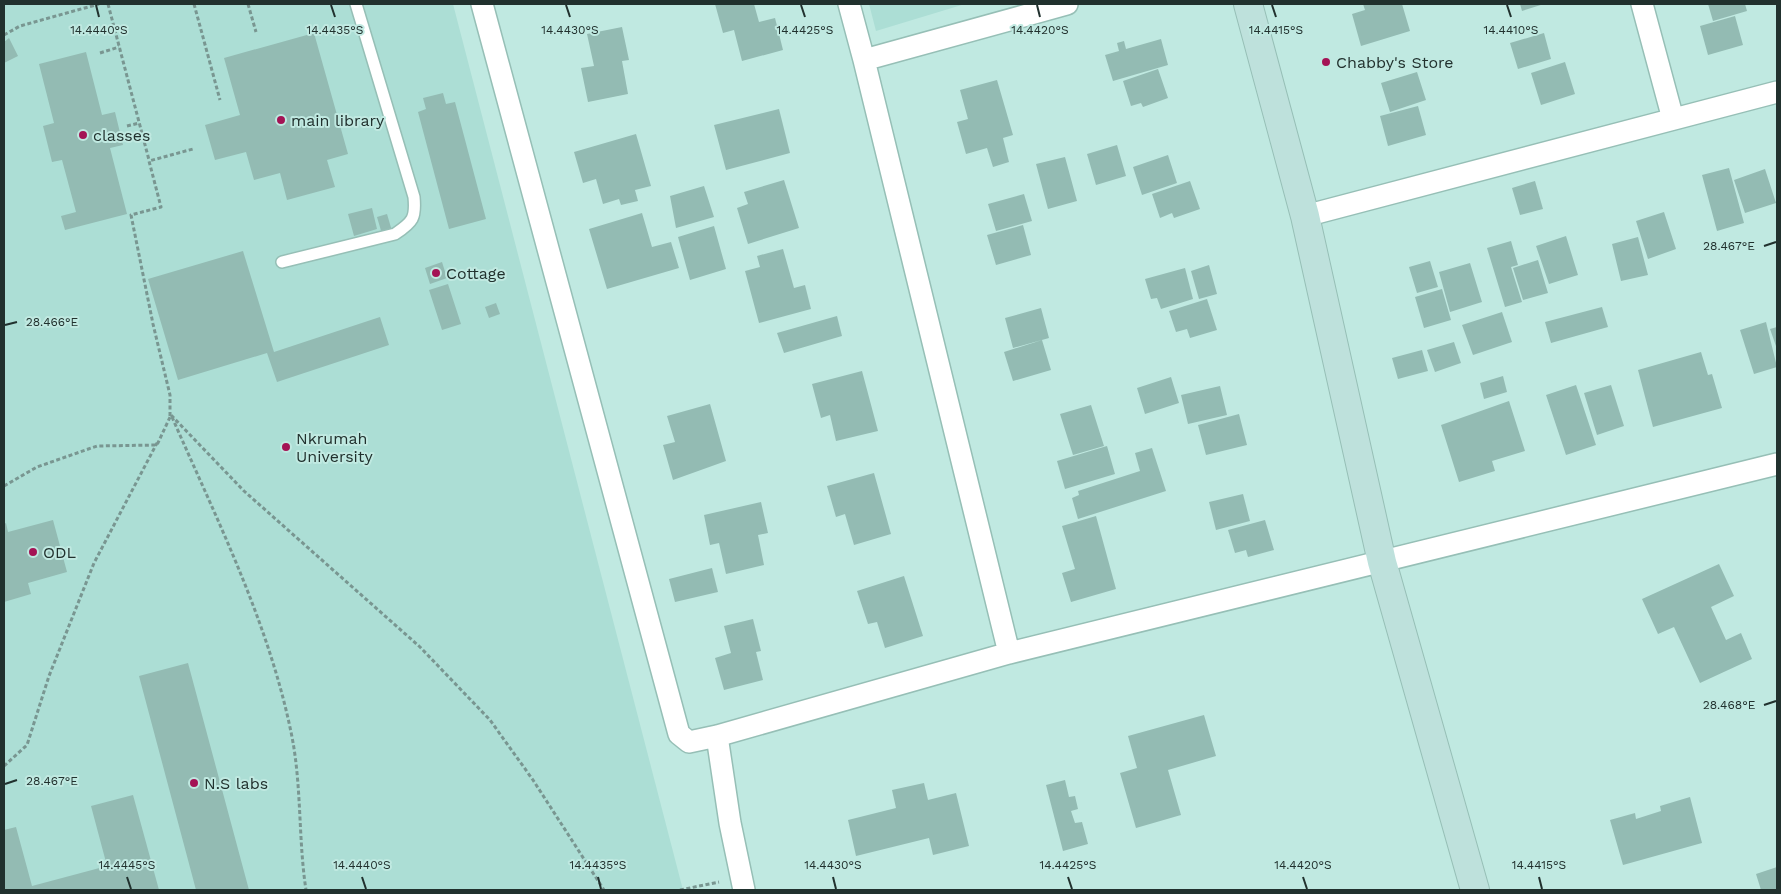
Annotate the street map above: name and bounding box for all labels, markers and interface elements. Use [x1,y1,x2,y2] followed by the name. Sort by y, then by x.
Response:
[70,23,128,37] text: 14.4440°S
[307,23,363,37] text: 14.4435°S
[541,23,599,37] text: 14.4430°S
[777,23,833,37] text: 14.4425°S
[1011,23,1069,37] text: 14.4420°S
[1249,23,1303,37] text: 14.4415°S
[1484,23,1538,37] text: 14.4410°S
[1336,53,1454,72] place label: Chabby's Store
[1320,56,1332,68] marker: Chabby's Store
[291,111,385,130] place label: main library
[275,114,287,126] marker: main library
[93,126,150,145] place label: classes
[77,129,89,141] marker: classes
[1703,239,1755,253] text: 28.467°E
[446,264,506,283] place label: Cottage
[430,267,442,279] marker: Cottage
[26,315,79,329] text: 28.466°E
[296,429,374,466] place label: Nkrumah University
[280,441,292,453] marker: Nkrumah University
[43,543,77,562] place label: ODL
[27,546,39,558] marker: ODL
[1703,698,1756,712] text: 28.468°E
[26,774,78,788] text: 28.467°E
[204,774,268,793] place label: N.S labs
[188,777,200,789] marker: N.S labs
[98,858,156,872] text: 14.4445°S
[333,858,391,872] text: 14.4440°S
[570,858,626,872] text: 14.4435°S
[804,858,862,872] text: 14.4430°S
[1040,858,1096,872] text: 14.4425°S
[1274,858,1332,872] text: 14.4420°S
[1512,858,1566,872] text: 14.4415°S

